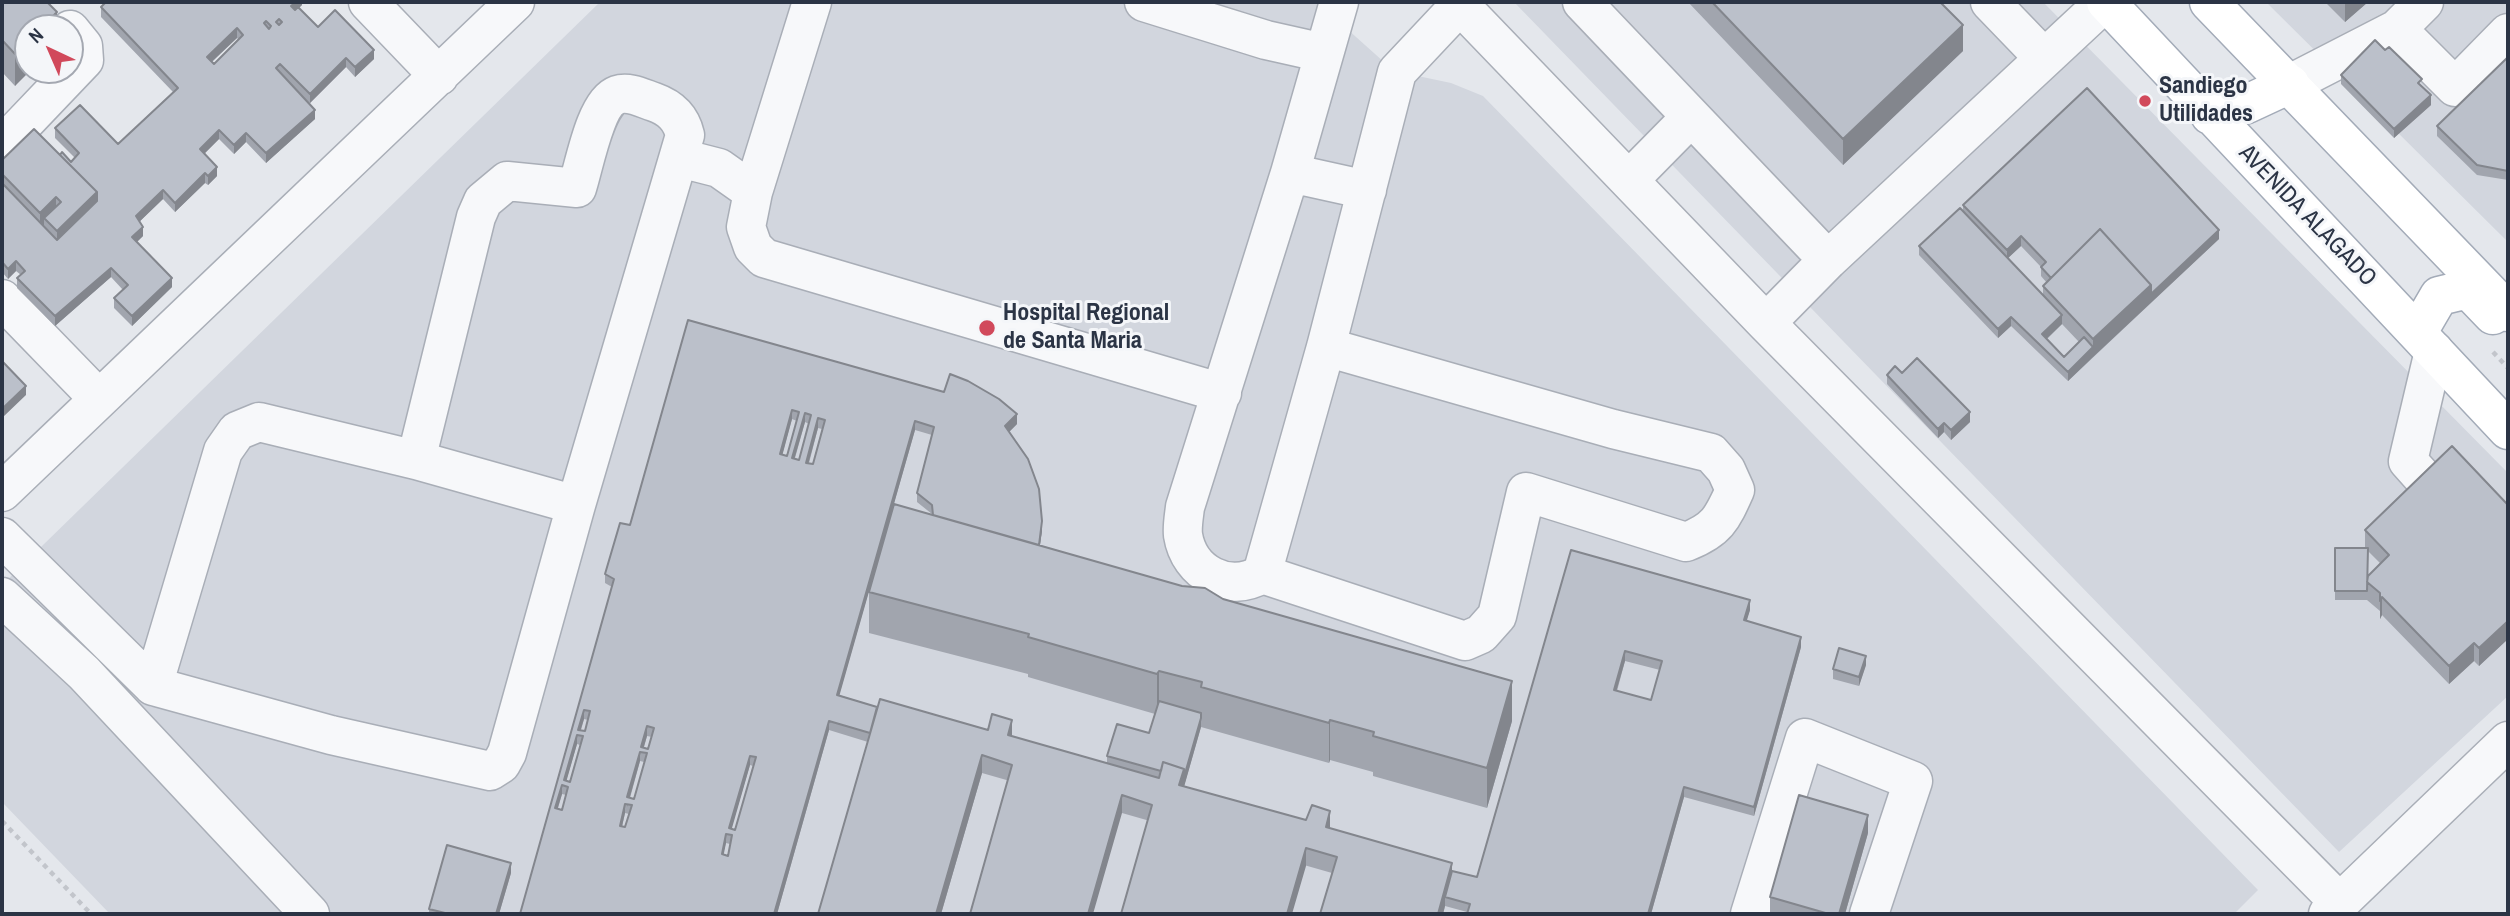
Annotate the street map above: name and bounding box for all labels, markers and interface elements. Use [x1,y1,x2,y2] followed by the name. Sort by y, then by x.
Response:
[14,14,84,84] north arrow
[23,22,49,49] text: N
[2159,73,2253,129] place label: Sandiego Utilidades
[2137,93,2153,109] marker: Sandiego Utilidades
[2232,139,2382,293] street label: AVENIDA ALAGADO
[1003,300,1169,356] place label: Hospital Regional de Santa Maria
[977,318,997,338] marker: Hospital Regional de Santa Maria

